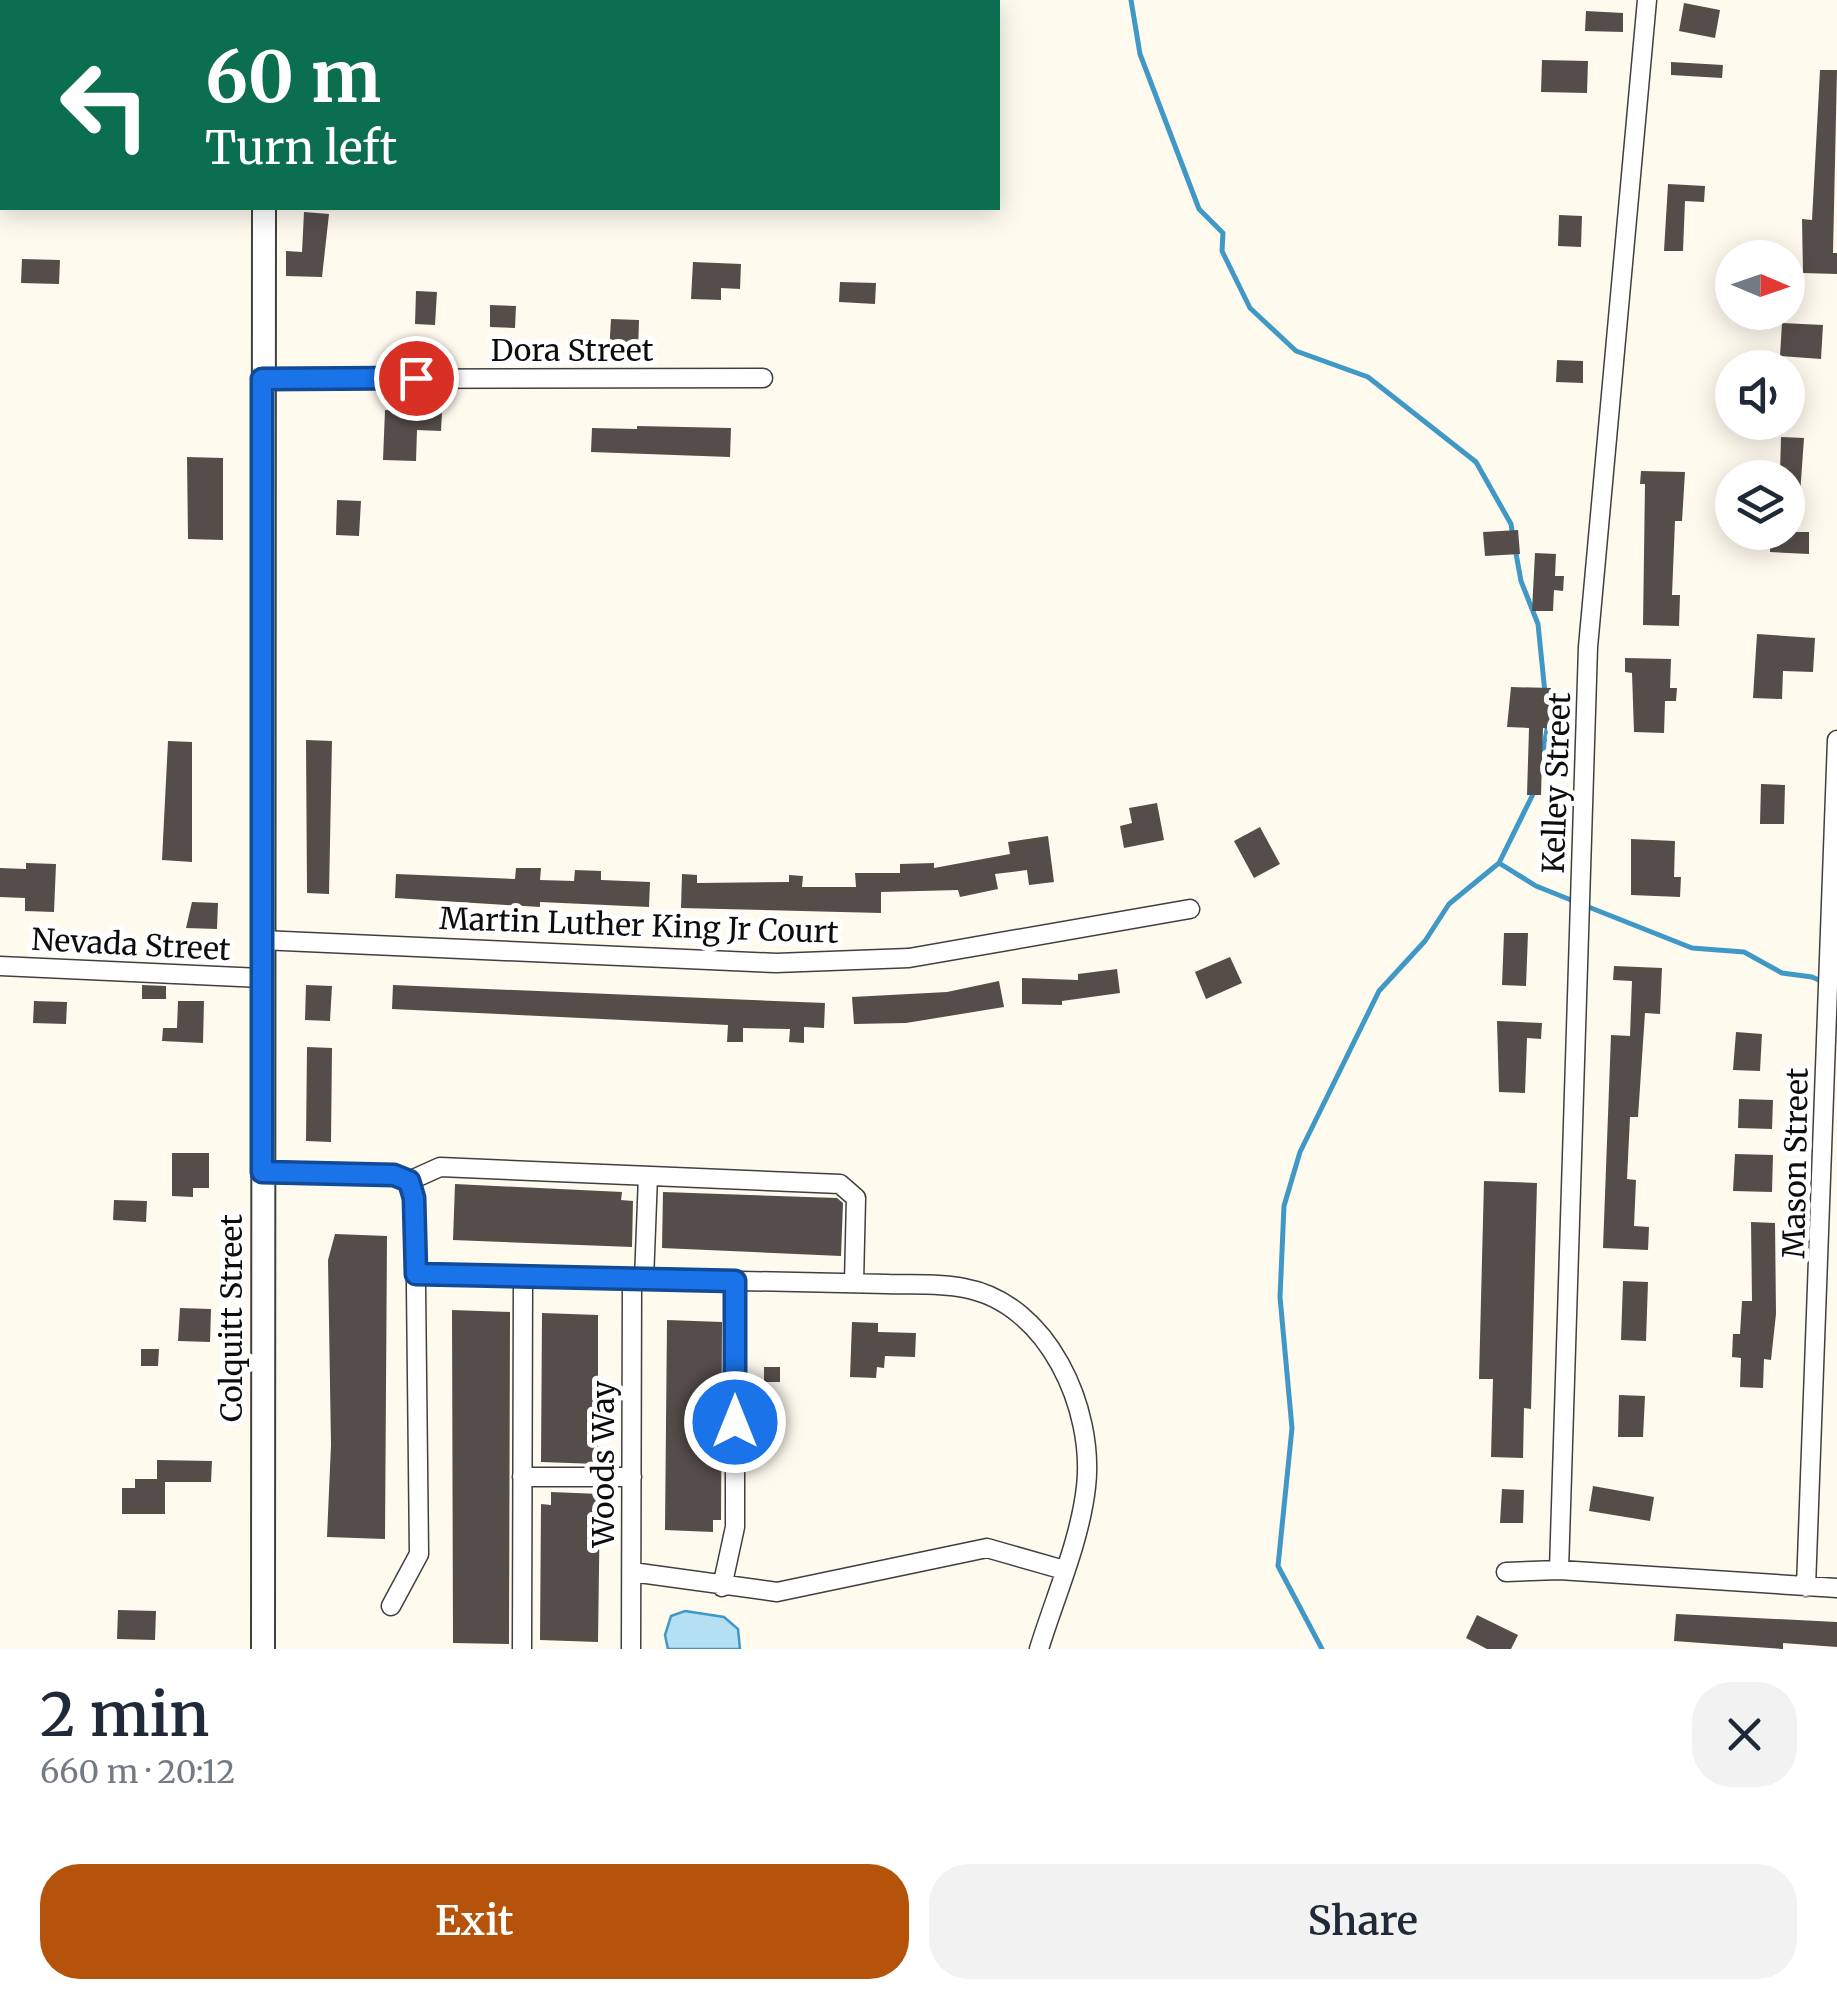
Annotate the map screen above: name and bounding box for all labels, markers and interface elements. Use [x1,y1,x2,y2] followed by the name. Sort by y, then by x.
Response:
[205,33,381,121] text: 60 m
[40,40,170,170] icon: left
[205,120,397,176] text: Turn left
[1715,240,1805,330] north arrow
[1715,240,1805,550] map controls
[491,331,654,369] street label: Dora Street
[374,336,459,421] pin
[1715,350,1805,440] button: sound
[389,351,444,406] icon: arrive
[1715,460,1805,550] button: layers
[1534,691,1578,874] street label: Kelley Street
[439,899,840,951] street label: Martin Luther King Jr Court
[31,920,232,968] street label: Nevada Street
[1774,1067,1816,1259] street label: Mason Street
[212,1214,250,1422] street label: Colquitt Street
[683,1370,787,1474] position arrow
[584,1380,622,1548] street label: Woods Way
[40,1677,209,1752] text: 2 min
[1692,1682,1797,1787] button: close
[40,1752,235,1792] text: 660 m · 20:12
[40,1864,909,1979] button: Exit
[929,1864,1797,1979] button: Share

